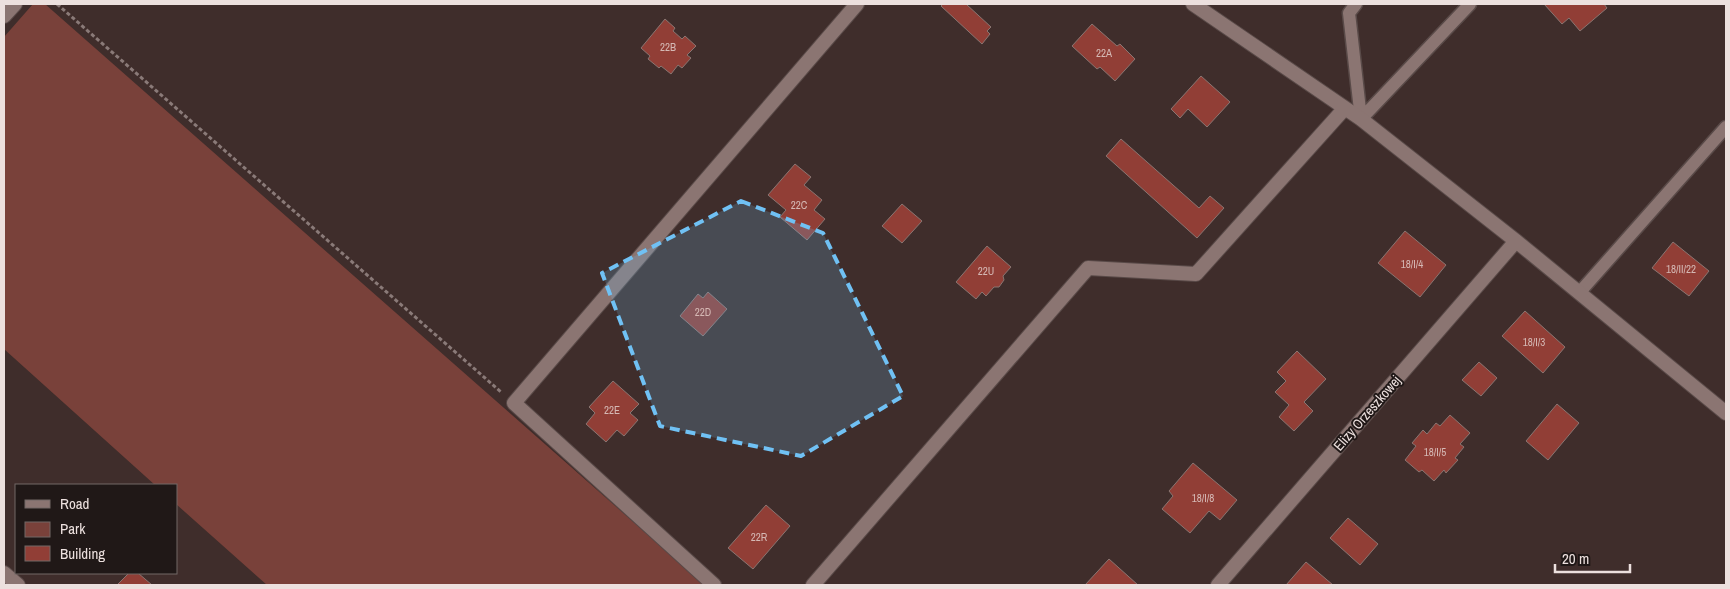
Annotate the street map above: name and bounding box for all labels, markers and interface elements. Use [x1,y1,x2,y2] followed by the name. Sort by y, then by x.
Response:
[660,40,676,54] house number: 22B
[1096,46,1113,60] house number: 22A
[791,198,808,212] house number: 22C
[1401,257,1423,271] house number: 18/I/4
[1666,262,1696,276] house number: 18/II/22
[978,264,994,278] house number: 22U
[695,305,711,319] house number: 22D
[1523,335,1545,349] house number: 18/I/3
[1329,372,1405,454] street label: Elizy Orzeszkowej
[604,403,620,417] house number: 22E
[1424,445,1446,459] house number: 18/I/5
[15,484,178,574] legend
[1192,491,1214,505] house number: 18/I/8
[60,493,89,514] text: Road
[60,518,86,539] text: Park
[751,530,768,544] house number: 22R
[1555,542,1630,574] scale bar
[60,543,105,564] text: Building
[1562,548,1589,569] text: 20 m

